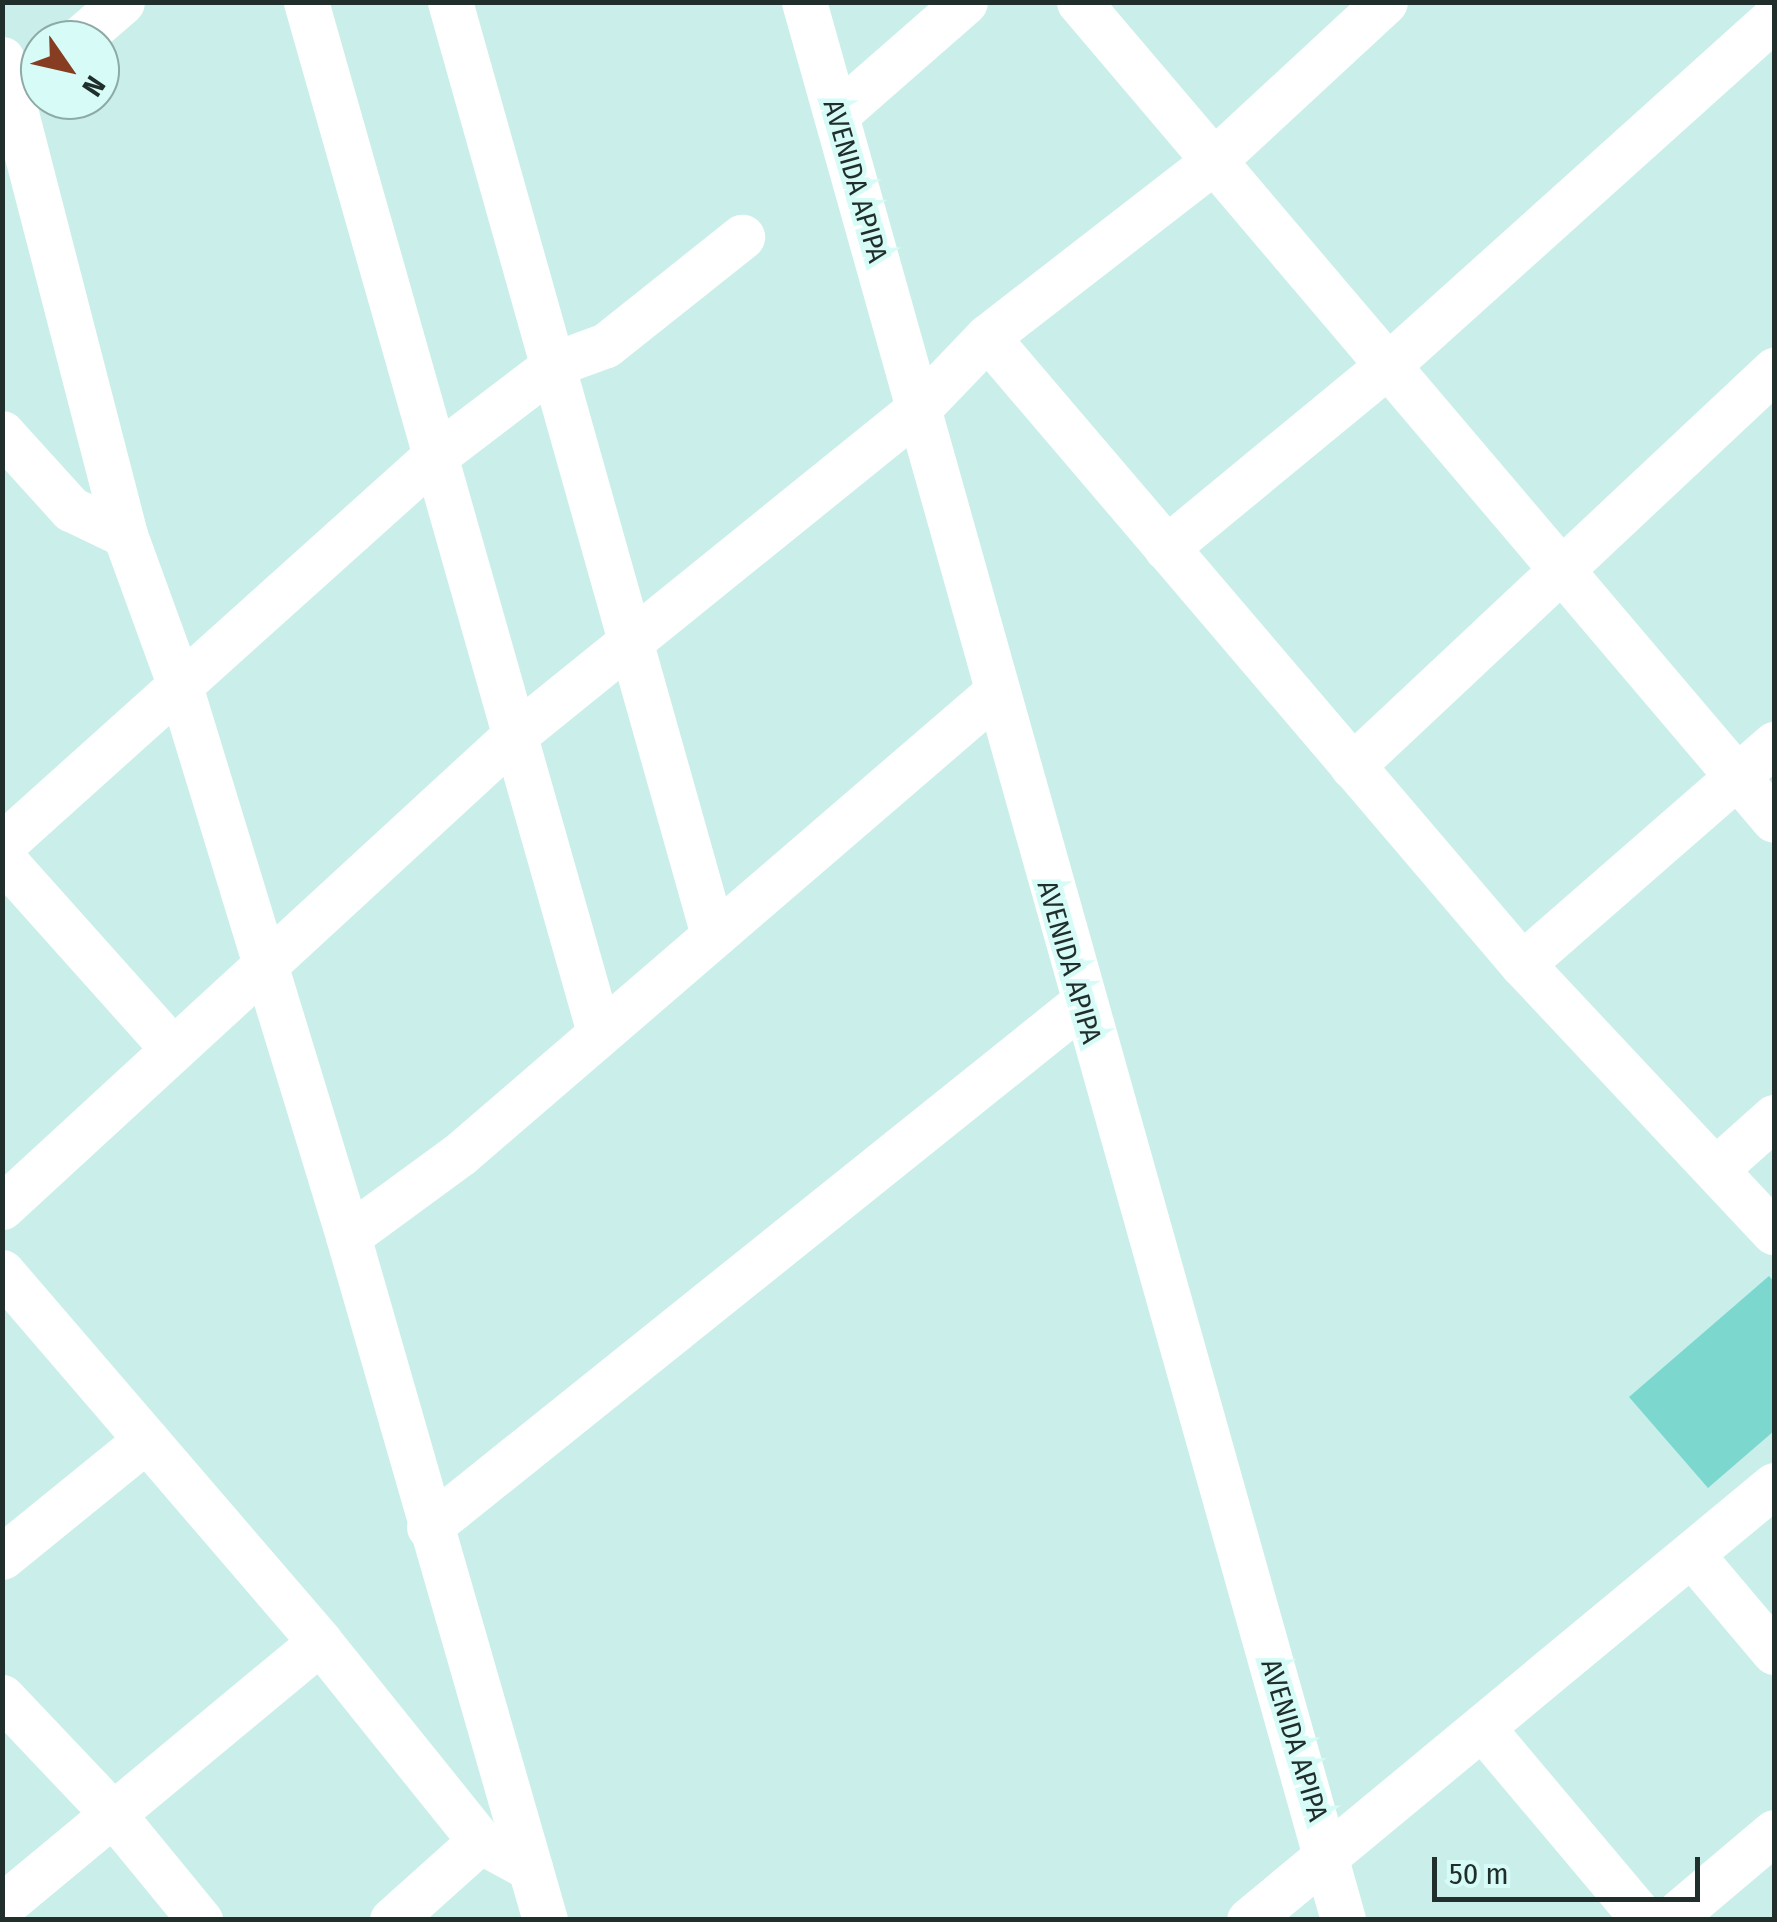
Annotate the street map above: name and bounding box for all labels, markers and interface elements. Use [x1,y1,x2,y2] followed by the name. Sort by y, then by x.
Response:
[20,20,120,120] north arrow
[75,70,112,102] text: N
[816,96,894,266] street label: AVENIDA APIPA
[1030,877,1108,1047] street label: AVENIDA APIPA
[1253,1655,1335,1825] street label: AVENIDA APIPA
[1437,1837,1704,1899] scale bar
[1449,1856,1509,1892] text: 50 m

